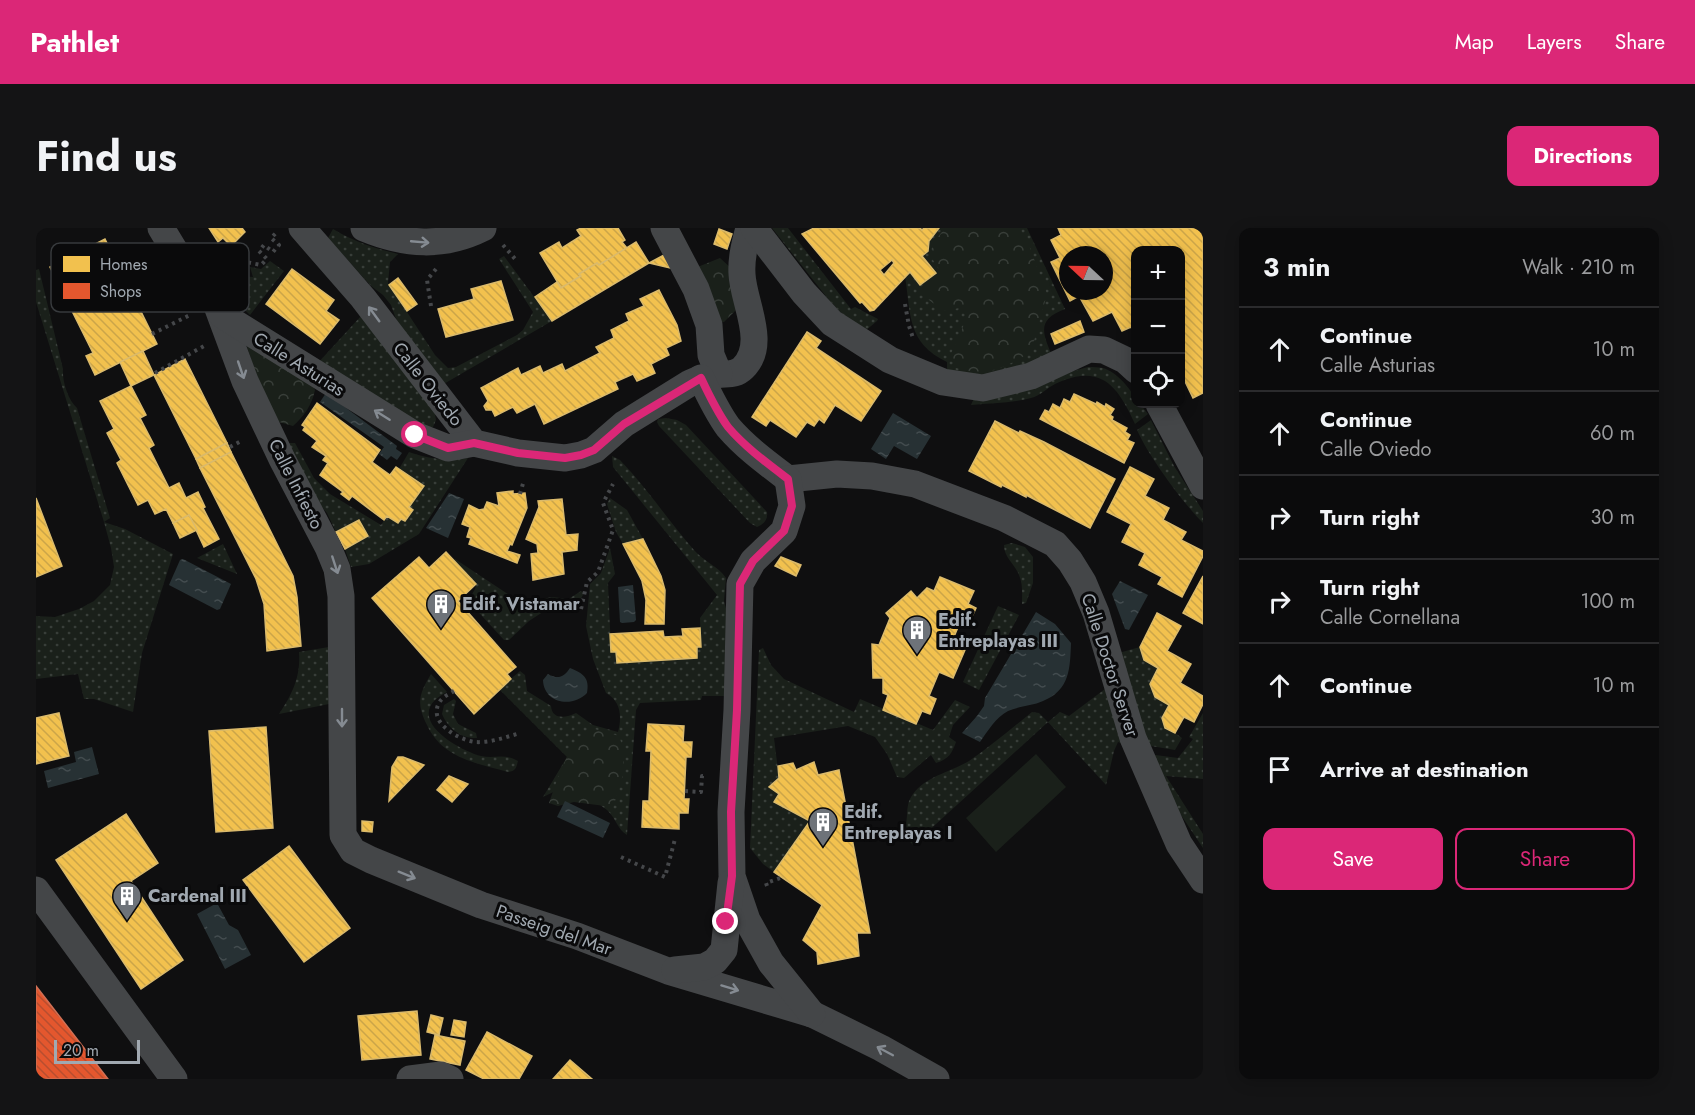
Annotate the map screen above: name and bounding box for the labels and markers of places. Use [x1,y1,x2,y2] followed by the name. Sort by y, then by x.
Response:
[425,588,457,630] building icon: Edif. Vistamar
[462,591,581,617] place label: Edif. Vistamar
[938,607,1058,654] place label: Edif. Entreplayas III
[901,614,933,656] building icon: Edif. Entreplayas III
[844,799,952,846] place label: Edif. Entreplayas I
[807,806,839,848] building icon: Edif. Entreplayas I
[111,880,143,922] building icon: Cardenal III
[148,883,247,909] place label: Cardenal III

